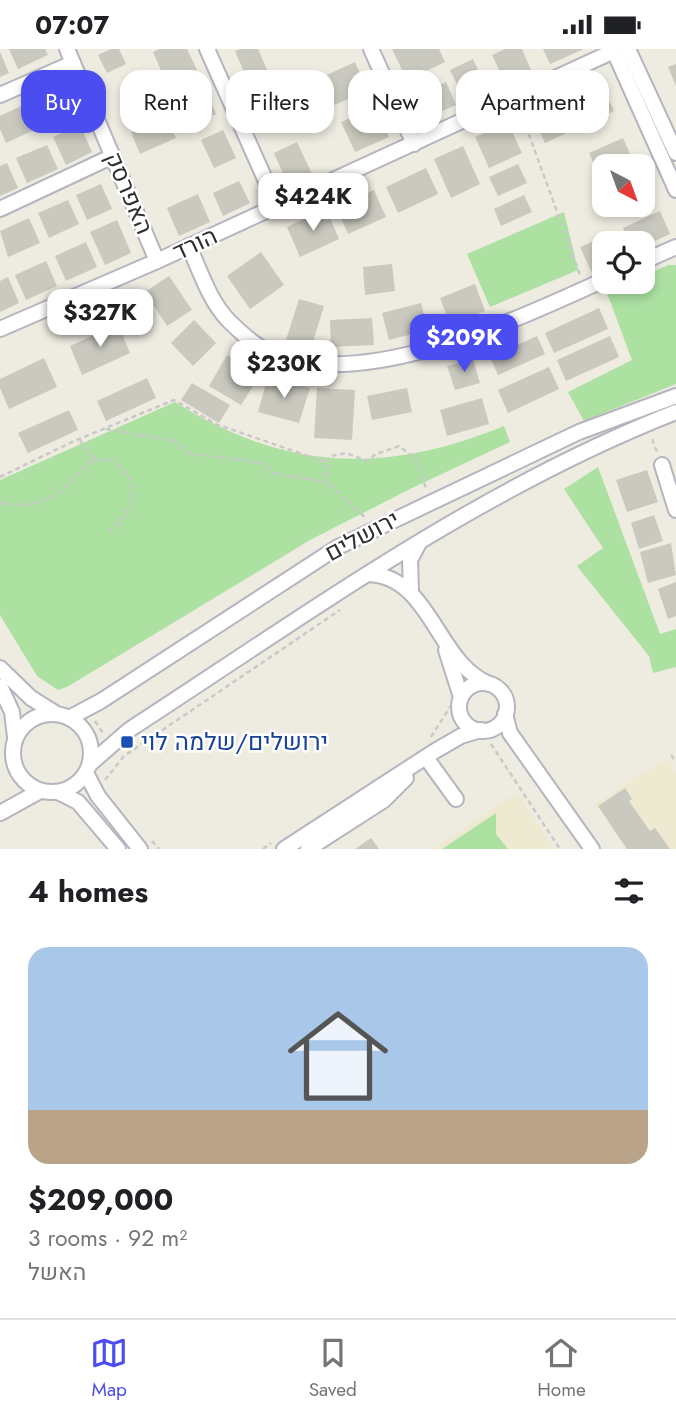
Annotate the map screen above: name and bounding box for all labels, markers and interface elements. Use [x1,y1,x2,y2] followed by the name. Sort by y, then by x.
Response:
[35,6,109,44] text: 07:07
[21,70,106,133] chip: Buy
[120,70,212,133] chip: Rent
[226,70,334,133] chip: Filters
[348,70,442,133] chip: New
[456,70,609,133] chip: Apartment
[96,146,162,239] street label: האפרסק
[592,154,654,217] north arrow
[592,154,655,294] map controls
[264,173,362,233] pin: $424K
[274,179,352,213] text: $424K
[167,218,223,269] street label: הורד
[592,231,655,294] button: locate
[51,289,149,349] pin: $327K
[63,295,137,329] text: $327K
[415,315,513,374] pin: $209K
[426,320,502,354] text: $209K
[235,341,333,400] pin: $230K
[247,346,321,380] text: $230K
[318,501,405,570] street label: ירושלים
[141,724,328,759] place label: ירושלים/שלמה לוי
[119,734,135,750] marker: ירושלים/שלמה לוי
[28,870,148,913] text: 4 homes
[610,872,648,910] icon: filters
[275,993,401,1119] icon: home
[28,1178,173,1221] text: $209,000
[28,1221,187,1255] text: 3 rooms · 92 m²
[28,1255,86,1289] text: האשל
[90,1334,128,1403] tab: Map
[309,1334,357,1403] tab: Saved
[537,1334,586,1403] tab: Home

